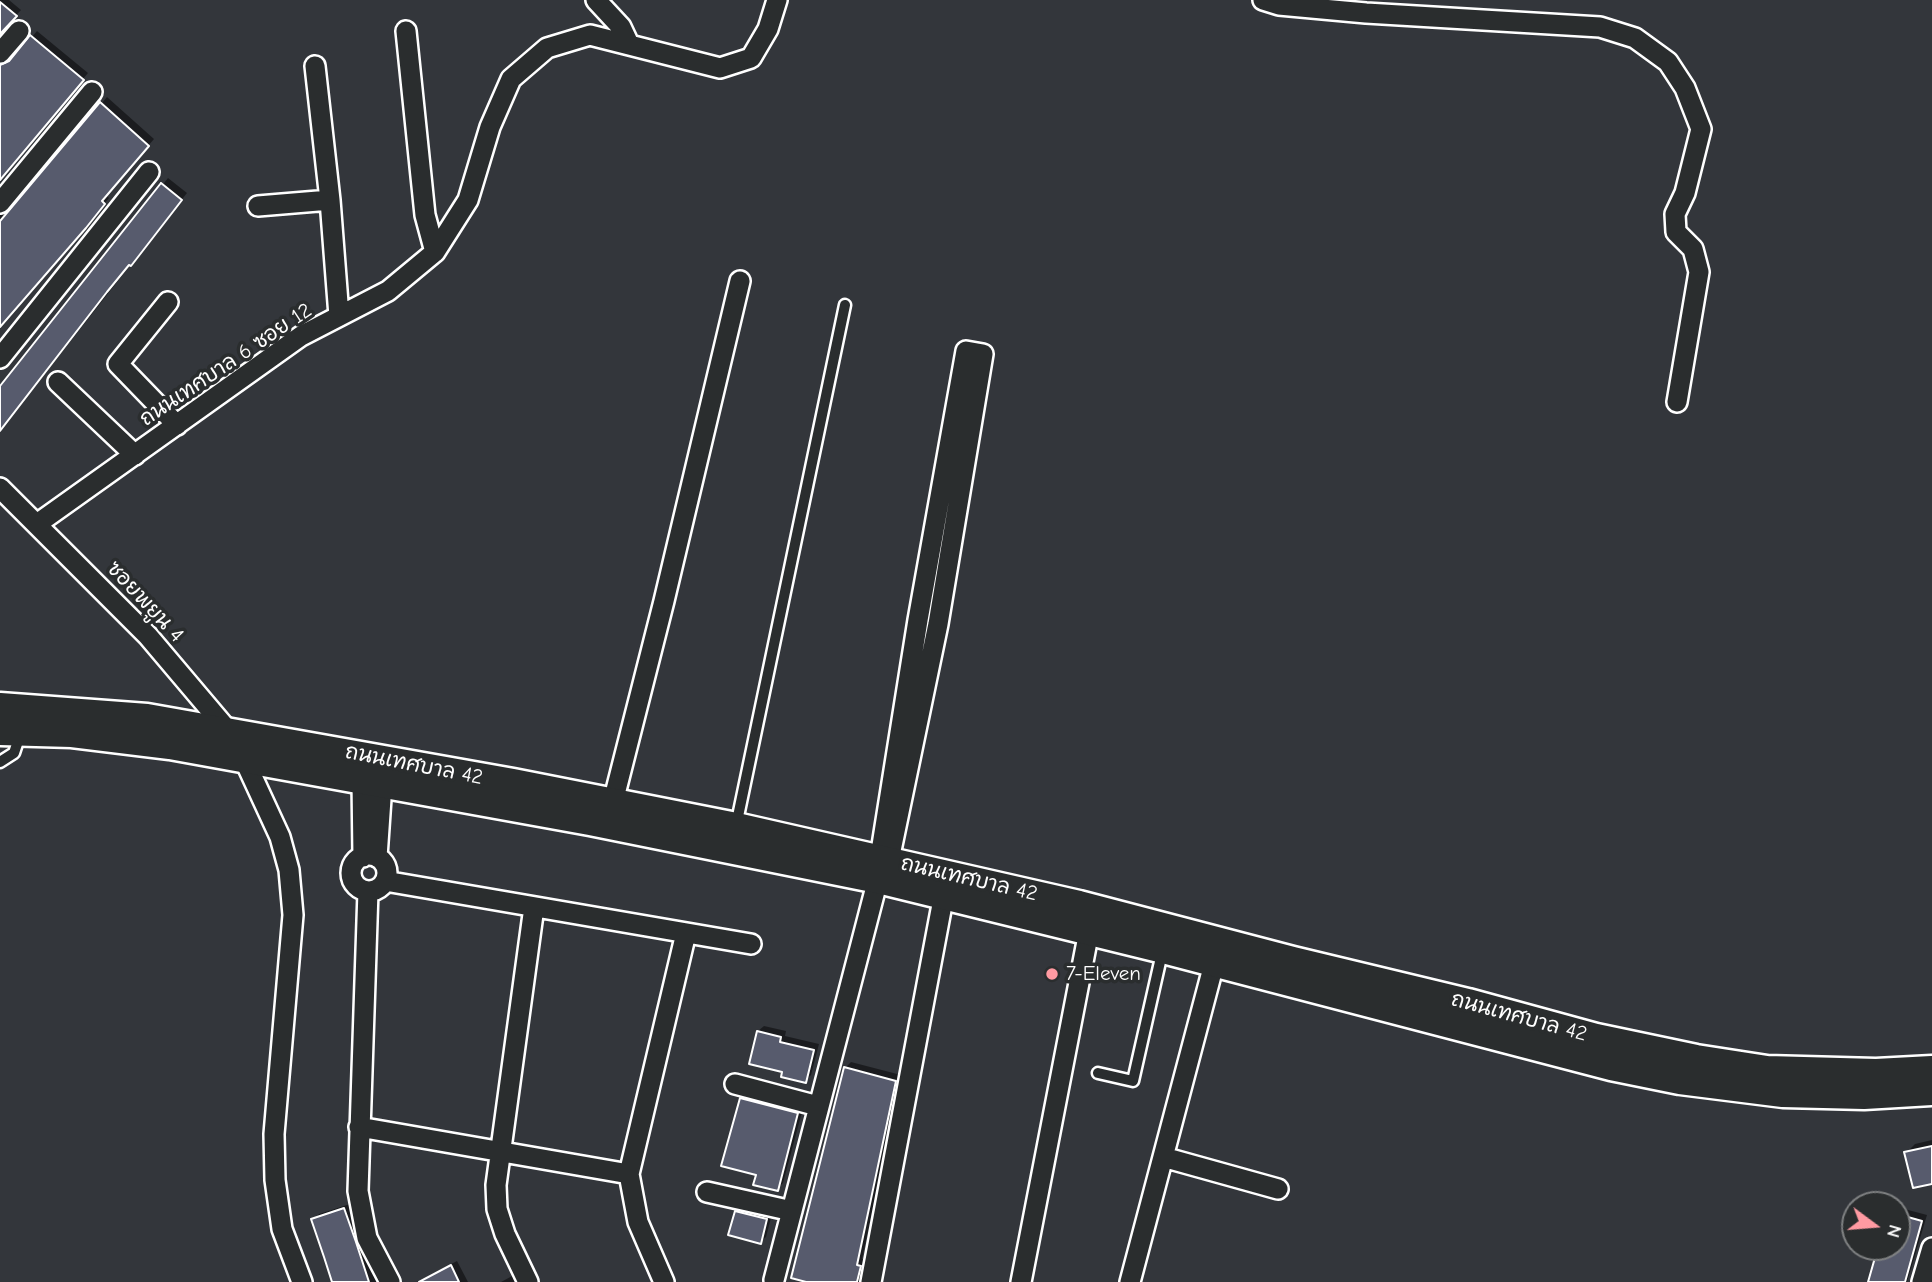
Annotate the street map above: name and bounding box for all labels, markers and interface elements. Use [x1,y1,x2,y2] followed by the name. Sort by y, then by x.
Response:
[135,298,317,432] street label: ถนนเทศบาล 6 ซอย 12
[101,556,189,648] street label: ซอยพยูน 4
[343,739,485,791] street label: ถนนเทศบาล 42
[898,851,1040,907] street label: ถนนเทศบาล 42
[1066,961,1141,987] place label: 7-Eleven
[1044,966,1060,982] marker: 7-Eleven
[1448,987,1590,1047] street label: ถนนเทศบาล 42
[1841,1191,1911,1261] north arrow
[1882,1222,1907,1240] text: N

